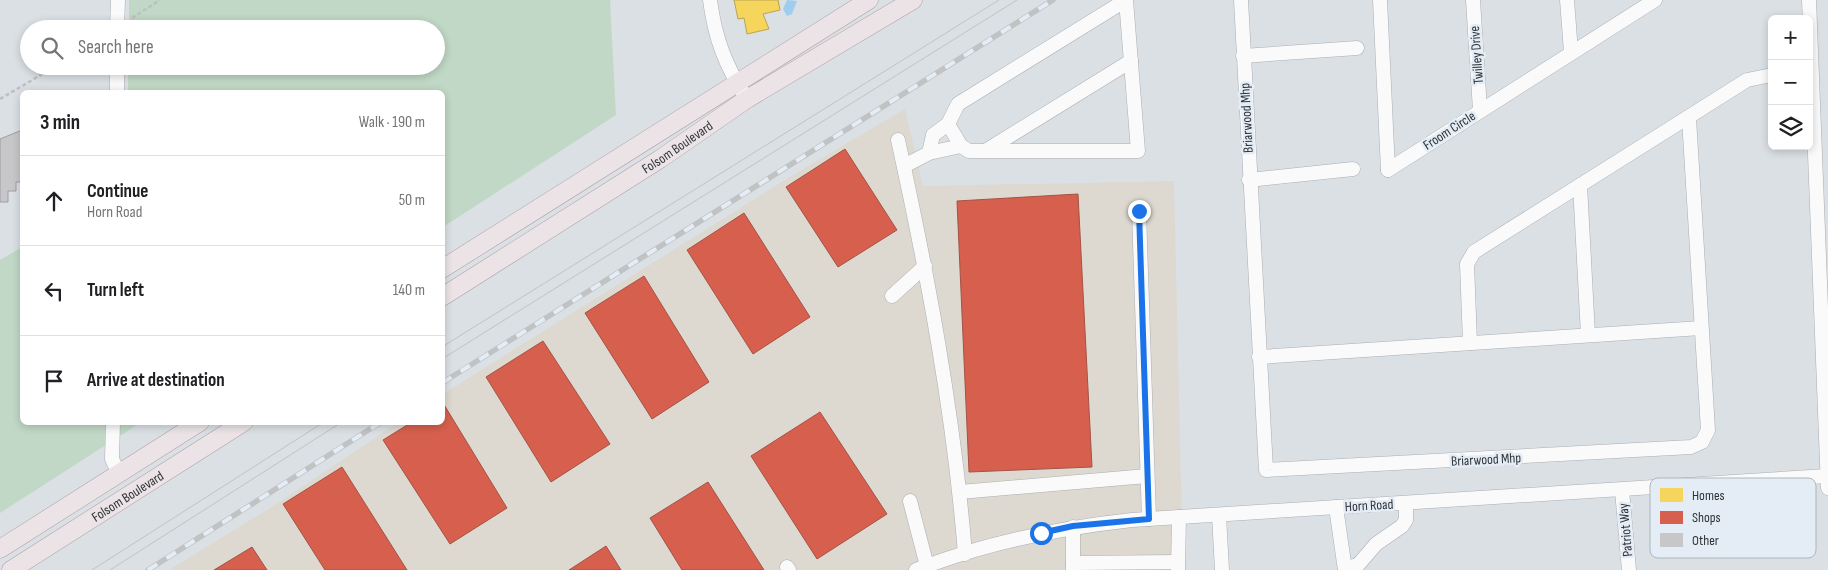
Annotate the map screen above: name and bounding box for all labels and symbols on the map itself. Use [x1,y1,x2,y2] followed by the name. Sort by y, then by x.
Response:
[1466,25,1487,85] street label: Twilley Drive
[1236,82,1257,153] street label: Briarwood Mhp
[1420,107,1479,154] street label: Froom Circle
[639,117,716,177] street label: Folsom Boulevard
[1128,200,1151,223] route end
[1451,449,1522,470] street label: Briarwood Mhp
[89,467,167,526] street label: Folsom Boulevard
[1650,478,1816,558] legend
[1692,487,1725,504] text: Homes
[1344,496,1394,515] street label: Horn Road
[1615,502,1636,557] street label: Patriot Way
[1692,509,1721,526] text: Shops
[1030,522,1053,545] route start
[1692,532,1719,549] text: Other

